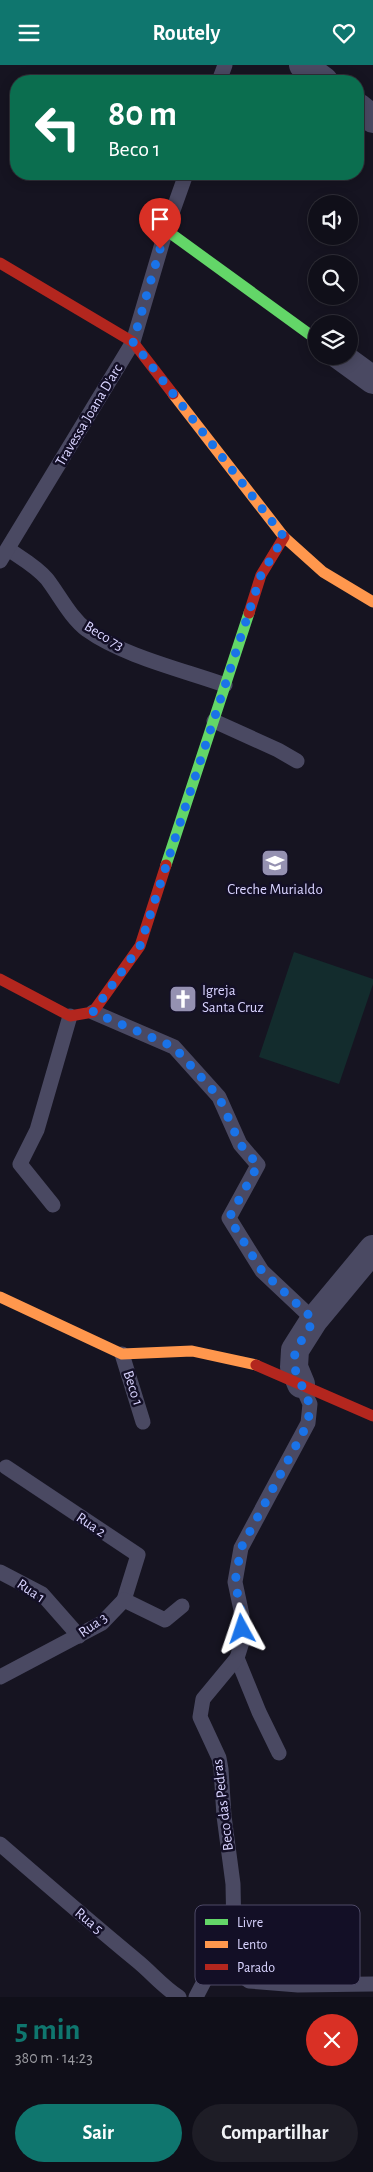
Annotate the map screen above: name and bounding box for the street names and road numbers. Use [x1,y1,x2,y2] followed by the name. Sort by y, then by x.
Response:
[53,361,125,469] street label: Travessa Joana D'arc
[82,619,126,653] street label: Beco 73
[120,1369,146,1407] street label: Beco 1
[74,1510,109,1540] street label: Rua 2
[14,1576,48,1606] street label: Rua 1
[76,1610,110,1640] street label: Rua 3
[210,1758,236,1852] street label: Beco das Pedras
[72,1905,106,1937] street label: Rua 5

